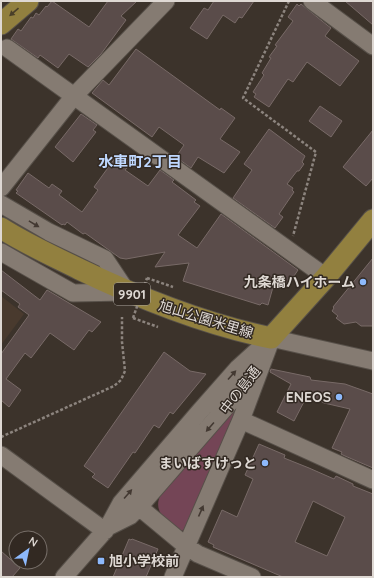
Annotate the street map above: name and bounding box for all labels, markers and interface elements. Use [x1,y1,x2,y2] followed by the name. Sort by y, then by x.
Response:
[9,8,20,17] one-way arrow
[98,152,182,171] district label: 水車町2丁目
[28,220,40,227] one-way arrow
[244,273,355,291] place label: 九条橋ハイホーム
[358,277,368,287] marker: 九条橋ハイホーム
[114,283,150,305] road number: 9901
[157,296,255,342] street label: 旭山公園米里線
[216,362,264,418] street label: 中の島通
[227,370,236,380] one-way arrow
[286,388,331,406] place label: ENEOS
[334,392,344,402] marker: ENEOS
[205,421,214,432] one-way arrow
[159,454,257,472] place label: まいばすけっと
[260,458,270,468] marker: まいばすけっと
[124,489,133,500] one-way arrow
[198,505,204,516] one-way arrow
[8,530,48,570] north arrow
[26,534,41,550] text: N
[109,552,179,570] place label: 旭小学校前
[96,556,106,566] marker: 旭小学校前

